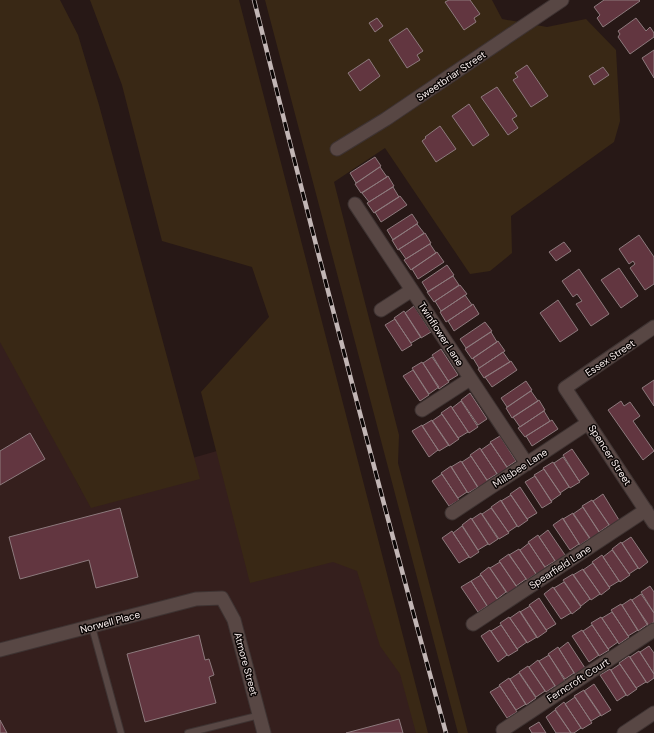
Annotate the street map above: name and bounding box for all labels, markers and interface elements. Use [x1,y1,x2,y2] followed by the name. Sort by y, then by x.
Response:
[414,48,488,104] street label: Sweetbriar Street
[415,299,467,369] street label: Twinflower Lane
[583,337,637,379] street label: Essex Street
[586,422,634,488] street label: Spencer Street
[490,445,550,491] street label: Millsbee Lane
[526,542,594,592] street label: Spearfield Lane
[79,608,142,636] street label: Norwell Place
[231,631,261,697] street label: Atmore Street
[544,655,612,705] street label: Ferncroft Court

